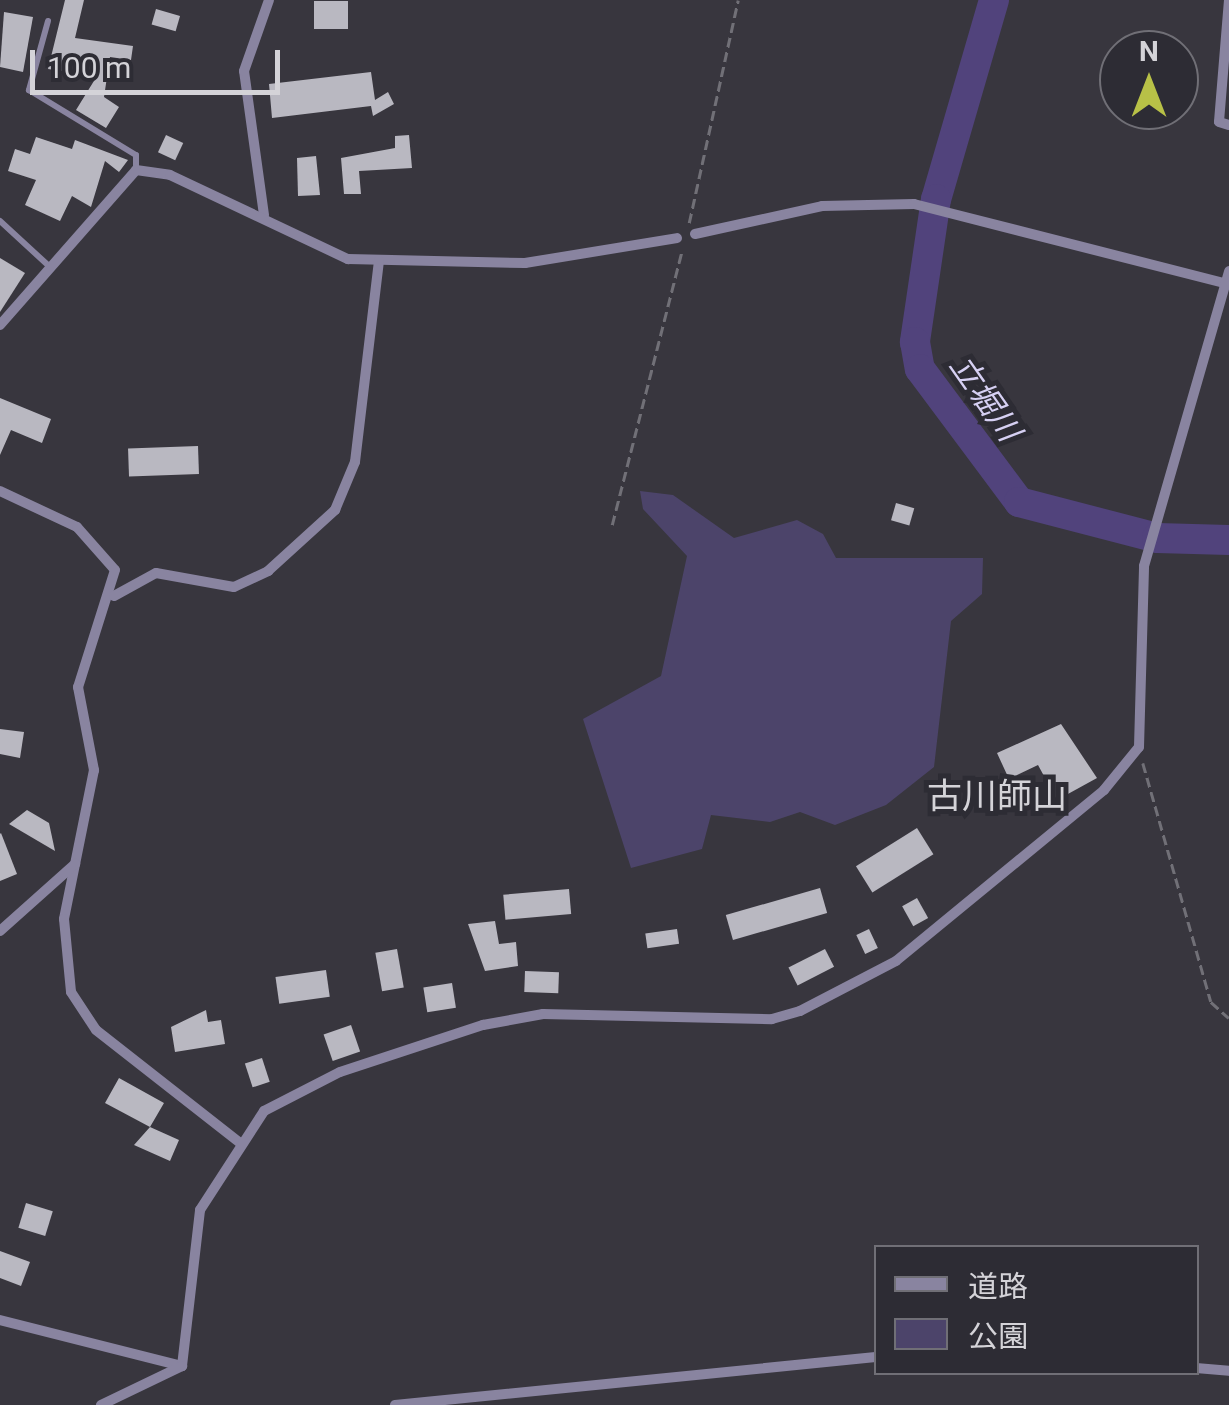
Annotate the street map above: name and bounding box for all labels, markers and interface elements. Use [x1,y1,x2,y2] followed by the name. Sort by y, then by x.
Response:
[35,30,285,92] scale bar
[1099,30,1199,130] north arrow
[1139,35,1159,68] text: N
[47,50,131,85] text: 100 m
[942,348,1028,448] water label: 立堀川
[927,776,1067,818] district label: 古川師山
[874,1245,1199,1375] legend
[968,1269,1028,1304] text: 道路
[968,1319,1028,1354] text: 公園

